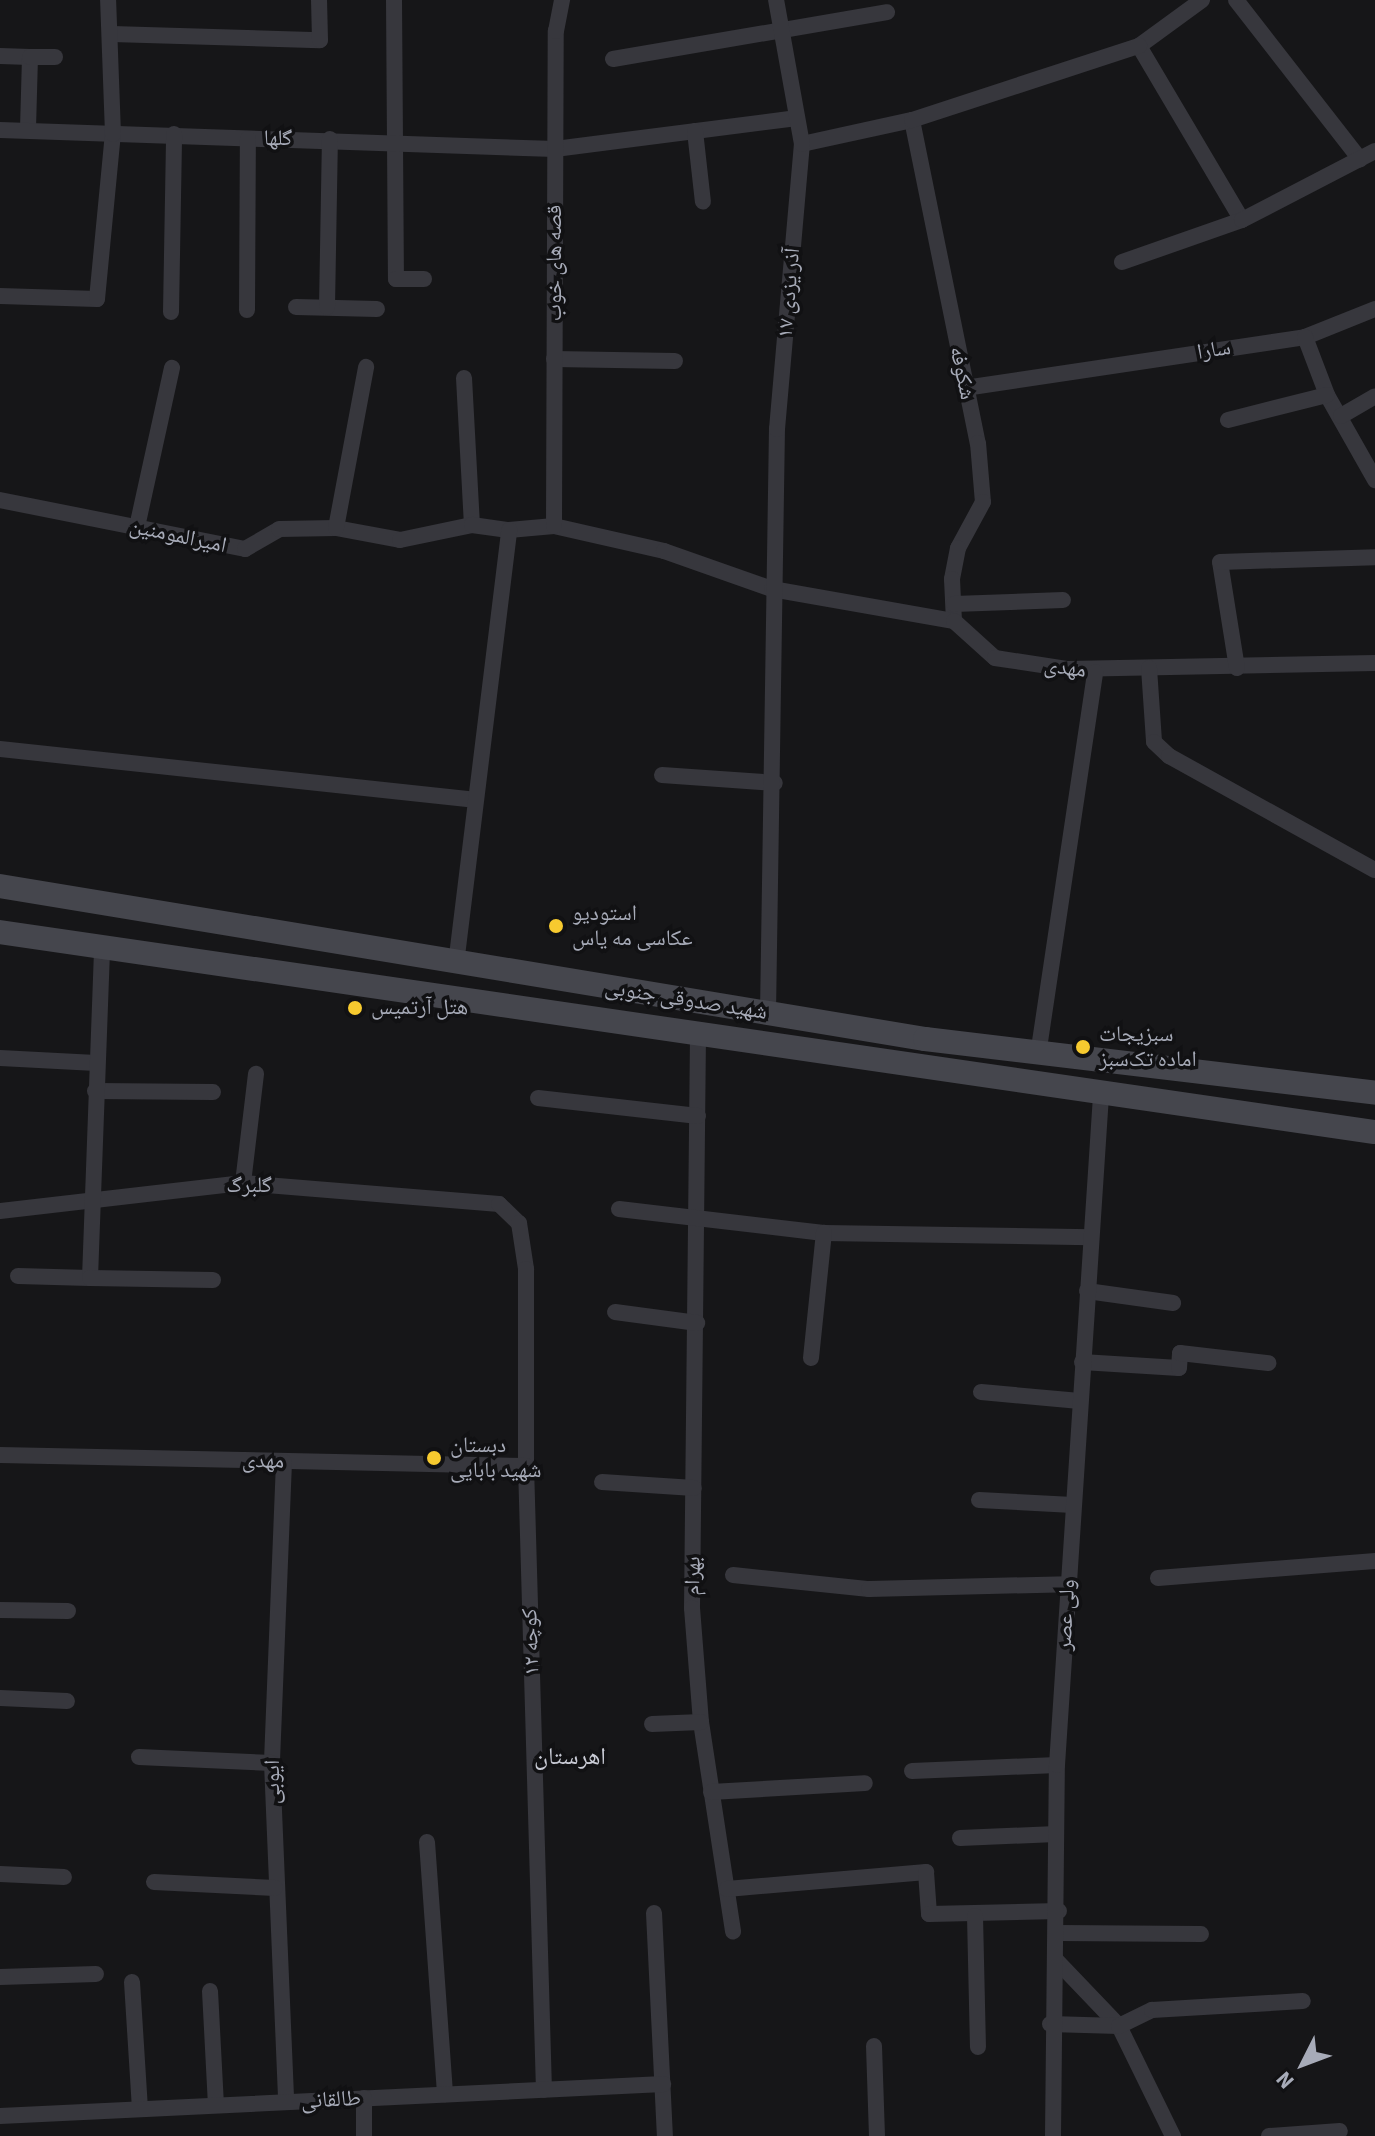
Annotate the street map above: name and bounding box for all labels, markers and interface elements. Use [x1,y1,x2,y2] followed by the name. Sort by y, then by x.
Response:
[264,126,292,152] street label: گلها
[542,205,568,321] street label: قصه های خوب
[772,247,806,339] street label: آذر یزدی ۱۷
[1195,334,1233,366] street label: سارا
[943,344,981,402] street label: شکوفه
[127,513,229,559] street label: امیرالمومنین
[1042,652,1088,684] street label: مهدی
[572,900,693,952] place label: استودیو عکاسی مه یاس
[547,917,565,935] marker: استودیو عکاسی مه یاس
[603,974,769,1026] street label: شهید صدوقی جنوبی
[371,995,468,1021] place label: هتل آرتمیس
[346,999,364,1017] marker: هتل آرتمیس
[1099,1021,1197,1072] place label: سبزیجات اماده تک‌سبز
[1074,1038,1092,1056] marker: سبزیجات اماده تک‌سبز
[226,1173,272,1199] street label: گلبرگ
[450,1432,541,1484] place label: دبستان شهید بابایی
[242,1447,284,1475] street label: مهدی
[425,1449,443,1467] marker: دبستان شهید بابایی
[679,1556,707,1596] street label: بهرام
[1051,1579,1081,1651] street label: ولی عصر
[517,1608,545,1676] street label: کوچه ۱۲
[534,1743,606,1771] district label: اهرستان
[260,1760,286,1804] street label: ایوبی
[1263,2024,1343,2104] north arrow
[1268,2064,1302,2096] text: N
[300,2085,362,2115] street label: طالقانی

